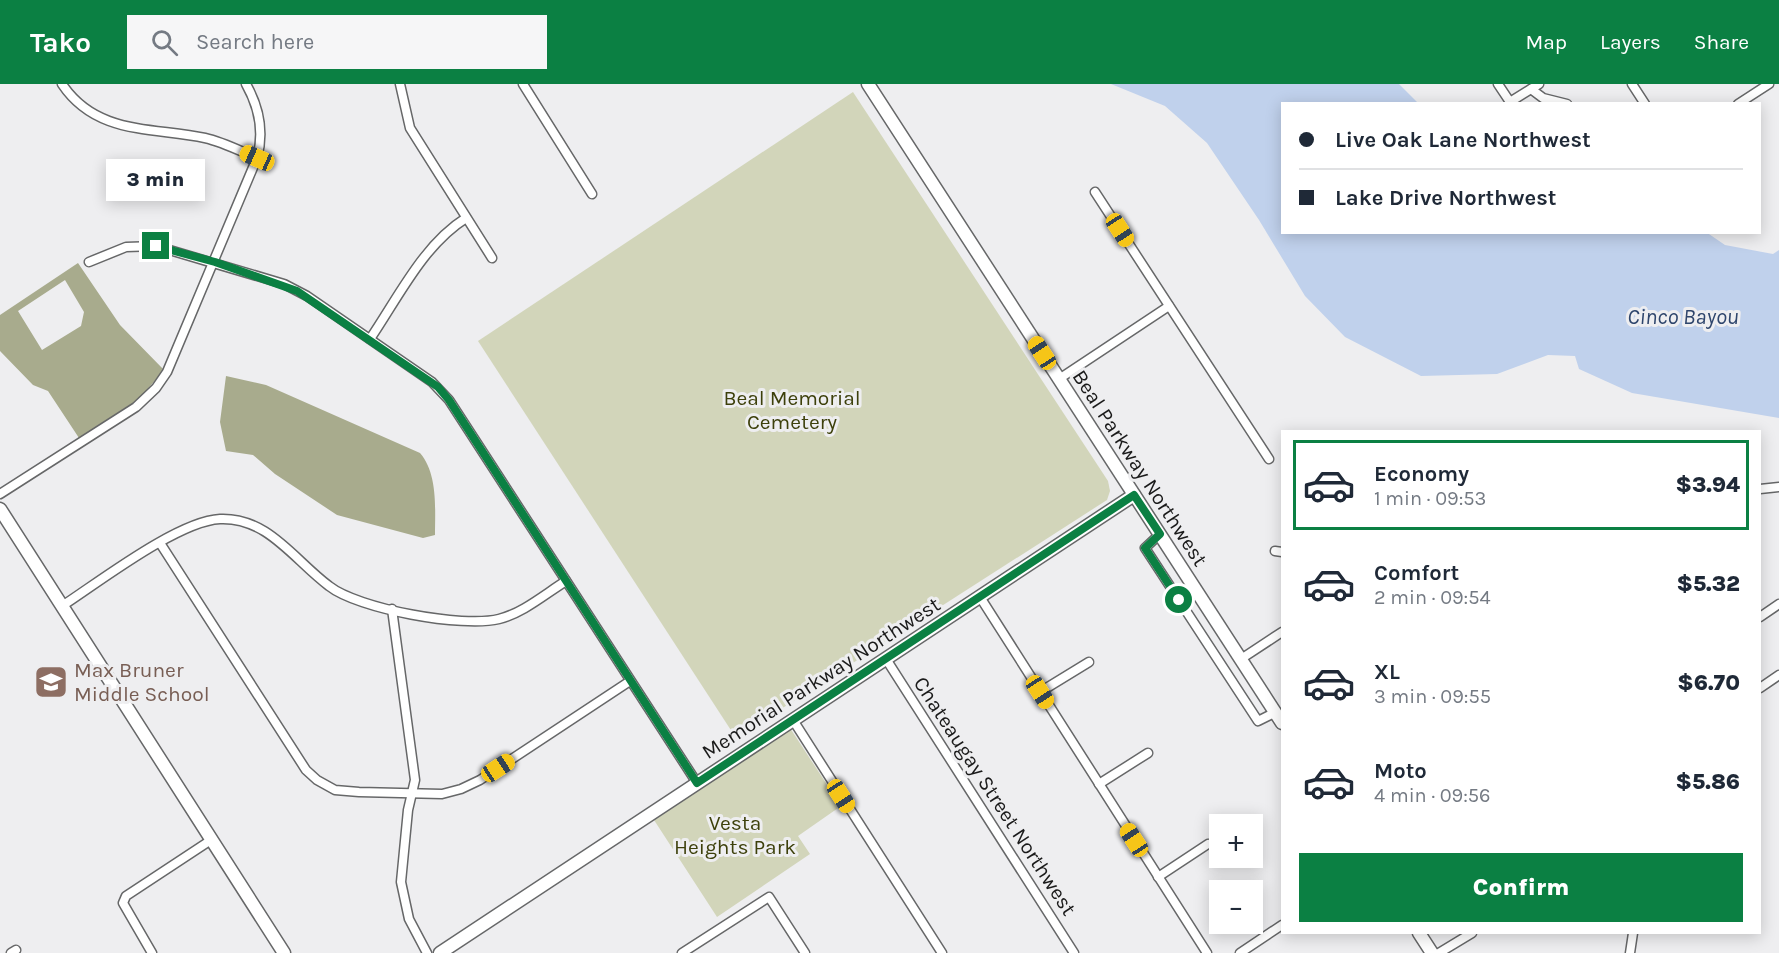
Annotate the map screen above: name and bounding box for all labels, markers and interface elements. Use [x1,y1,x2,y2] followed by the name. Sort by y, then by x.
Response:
[127,15,547,69] search box
[30,26,91,59] text: Tako
[148,26,181,59] icon: search
[196,29,314,55] text: Search here
[1525,30,1567,54] text: Map
[1600,30,1661,54] text: Layers
[1694,30,1749,54] text: Share
[1335,127,1591,153] text: Live Oak Lane Northwest
[237,142,277,174] car
[106,159,206,201] callout: 3 min
[127,168,184,191] text: 3 min
[1335,185,1556,211] text: Lake Drive Northwest
[1103,210,1137,250] car
[142,232,169,259] route end
[1627,304,1739,330] water label: Cinco Bayou
[1025,333,1059,373] car
[1067,365,1213,571] street label: Beal Parkway Northwest
[723,386,861,434] park label: Beal Memorial Cemetery
[1302,458,1356,512] icon: car
[1374,461,1469,487] text: Economy
[1675,472,1740,498] text: $3.94
[1374,487,1486,510] text: 1 min · 09:53
[1302,557,1356,611] icon: car
[1374,560,1459,586] text: Comfort
[1676,571,1740,597] text: $5.32
[1165,586,1192,613] route start
[1374,586,1491,609] text: 2 min · 09:54
[697,592,945,764] street label: Memorial Parkway Northwest
[1302,656,1356,710] icon: car
[74,658,210,706] place label: Max Bruner Middle School
[1374,659,1400,685] text: XL
[33,664,69,700] school or university icon: Max Bruner Middle School
[1677,670,1740,696] text: $6.70
[909,672,1081,920] street label: Chateaugay Street Northwest
[1023,672,1057,712] car
[1374,685,1491,708] text: 3 min · 09:55
[478,751,518,785] car
[1302,755,1356,809] icon: car
[1374,758,1427,784] text: Moto
[1676,769,1740,795] text: $5.86
[824,776,858,816] car
[1374,784,1491,807] text: 4 min · 09:56
[674,811,796,859] park label: Vesta Heights Park
[1209,814,1263,934] map controls
[1209,814,1263,868] button: +
[1117,820,1151,860] car
[1299,853,1743,922] button: Confirm
[1209,880,1263,934] button: −

